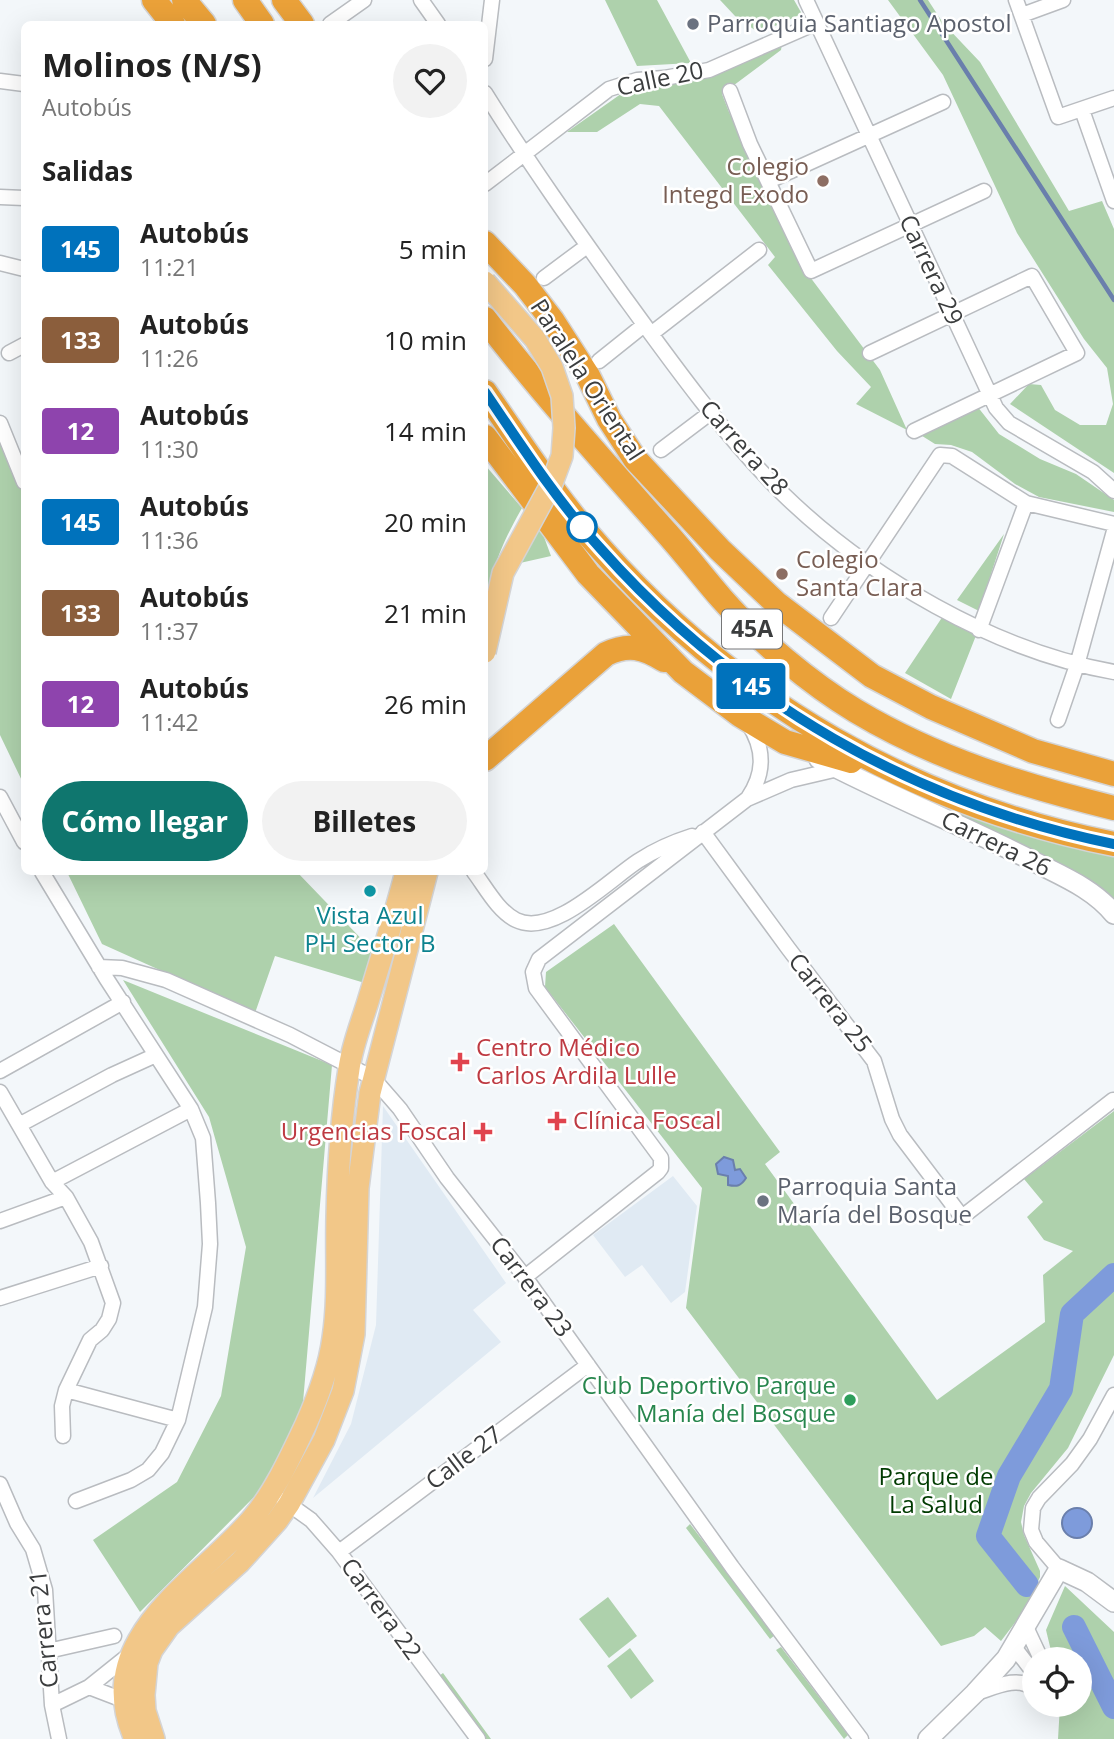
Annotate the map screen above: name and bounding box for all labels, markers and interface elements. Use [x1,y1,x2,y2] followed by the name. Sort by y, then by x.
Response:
[707,6,1012,39] place label: Parroquia Santiago Apostol
[685,16,701,32] marker: Parroquia Santiago Apostol
[42,42,262,87] text: Molinos (N/S)
[393,44,467,118] button: heart
[613,52,706,103] street label: Calle 20
[42,91,132,123] text: Autobús
[662,149,809,210] place label: Colegio Integd Exodo
[42,153,133,189] text: Salidas
[815,173,831,189] marker: Colegio Integd Exodo
[892,209,972,330] street label: Carrera 29
[140,215,249,251] text: Autobús
[399,231,467,267] text: 5 min
[60,232,101,265] text: 145
[140,251,199,283] text: 11:21
[524,292,653,466] street label: Paralela Oriental
[140,306,249,342] text: Autobús
[384,322,467,358] text: 10 min
[60,323,101,356] text: 133
[140,342,199,374] text: 11:26
[693,392,797,502] street label: Carrera 28
[140,397,249,433] text: Autobús
[384,413,467,449] text: 14 min
[67,414,94,447] text: 12
[140,433,199,465] text: 11:30
[140,488,249,524] text: Autobús
[384,504,467,540] text: 20 min
[60,505,101,538] text: 145
[567,512,597,542] unlabelled marker
[140,524,199,556] text: 11:36
[796,542,923,603] place label: Colegio Santa Clara
[774,566,790,582] marker: Colegio Santa Clara
[140,579,249,615] text: Autobús
[384,595,467,631] text: 21 min
[60,596,101,629] text: 133
[722,610,782,649] road number: 45A
[140,615,199,647] text: 11:37
[711,663,791,709] line badge: 145
[730,669,772,702] text: 145
[140,670,249,706] text: Autobús
[384,686,467,722] text: 26 min
[67,687,94,720] text: 12
[140,706,199,738] text: 11:42
[42,781,248,861] button: Cómo llegar
[262,781,467,861] button: Billetes
[936,802,1057,883] street label: Carrera 26
[362,883,378,899] marker: Vista Azul PH Sector B
[304,898,436,959] place label: Vista Azul PH Sector B
[782,945,881,1059] street label: Carrera 25
[476,1030,677,1091] place label: Centro Médico Carlos Ardila Lulle
[450,1052,470,1072] marker: Centro Médico Carlos Ardila Lulle
[573,1103,721,1136] place label: Clínica Foscal
[547,1111,567,1131] marker: Clínica Foscal
[281,1114,467,1147] place label: Urgencias Foscal
[473,1122,493,1142] marker: Urgencias Foscal
[777,1169,972,1230] place label: Parroquia Santa María del Bosque
[755,1193,771,1209] marker: Parroquia Santa María del Bosque
[483,1229,581,1343] street label: Carrera 23
[582,1368,836,1429] place label: Club Deportivo Parque Manía del Bosque
[842,1392,858,1408] marker: Club Deportivo Parque Manía del Bosque
[418,1417,508,1496] street label: Calle 27
[879,1459,993,1520] park label: Parque de La Salud
[334,1551,430,1666] street label: Carrera 22
[20,1569,65,1690] street label: Carrera 21
[1022,1647,1092,1717] map controls
[1022,1647,1092,1717] button: locate

